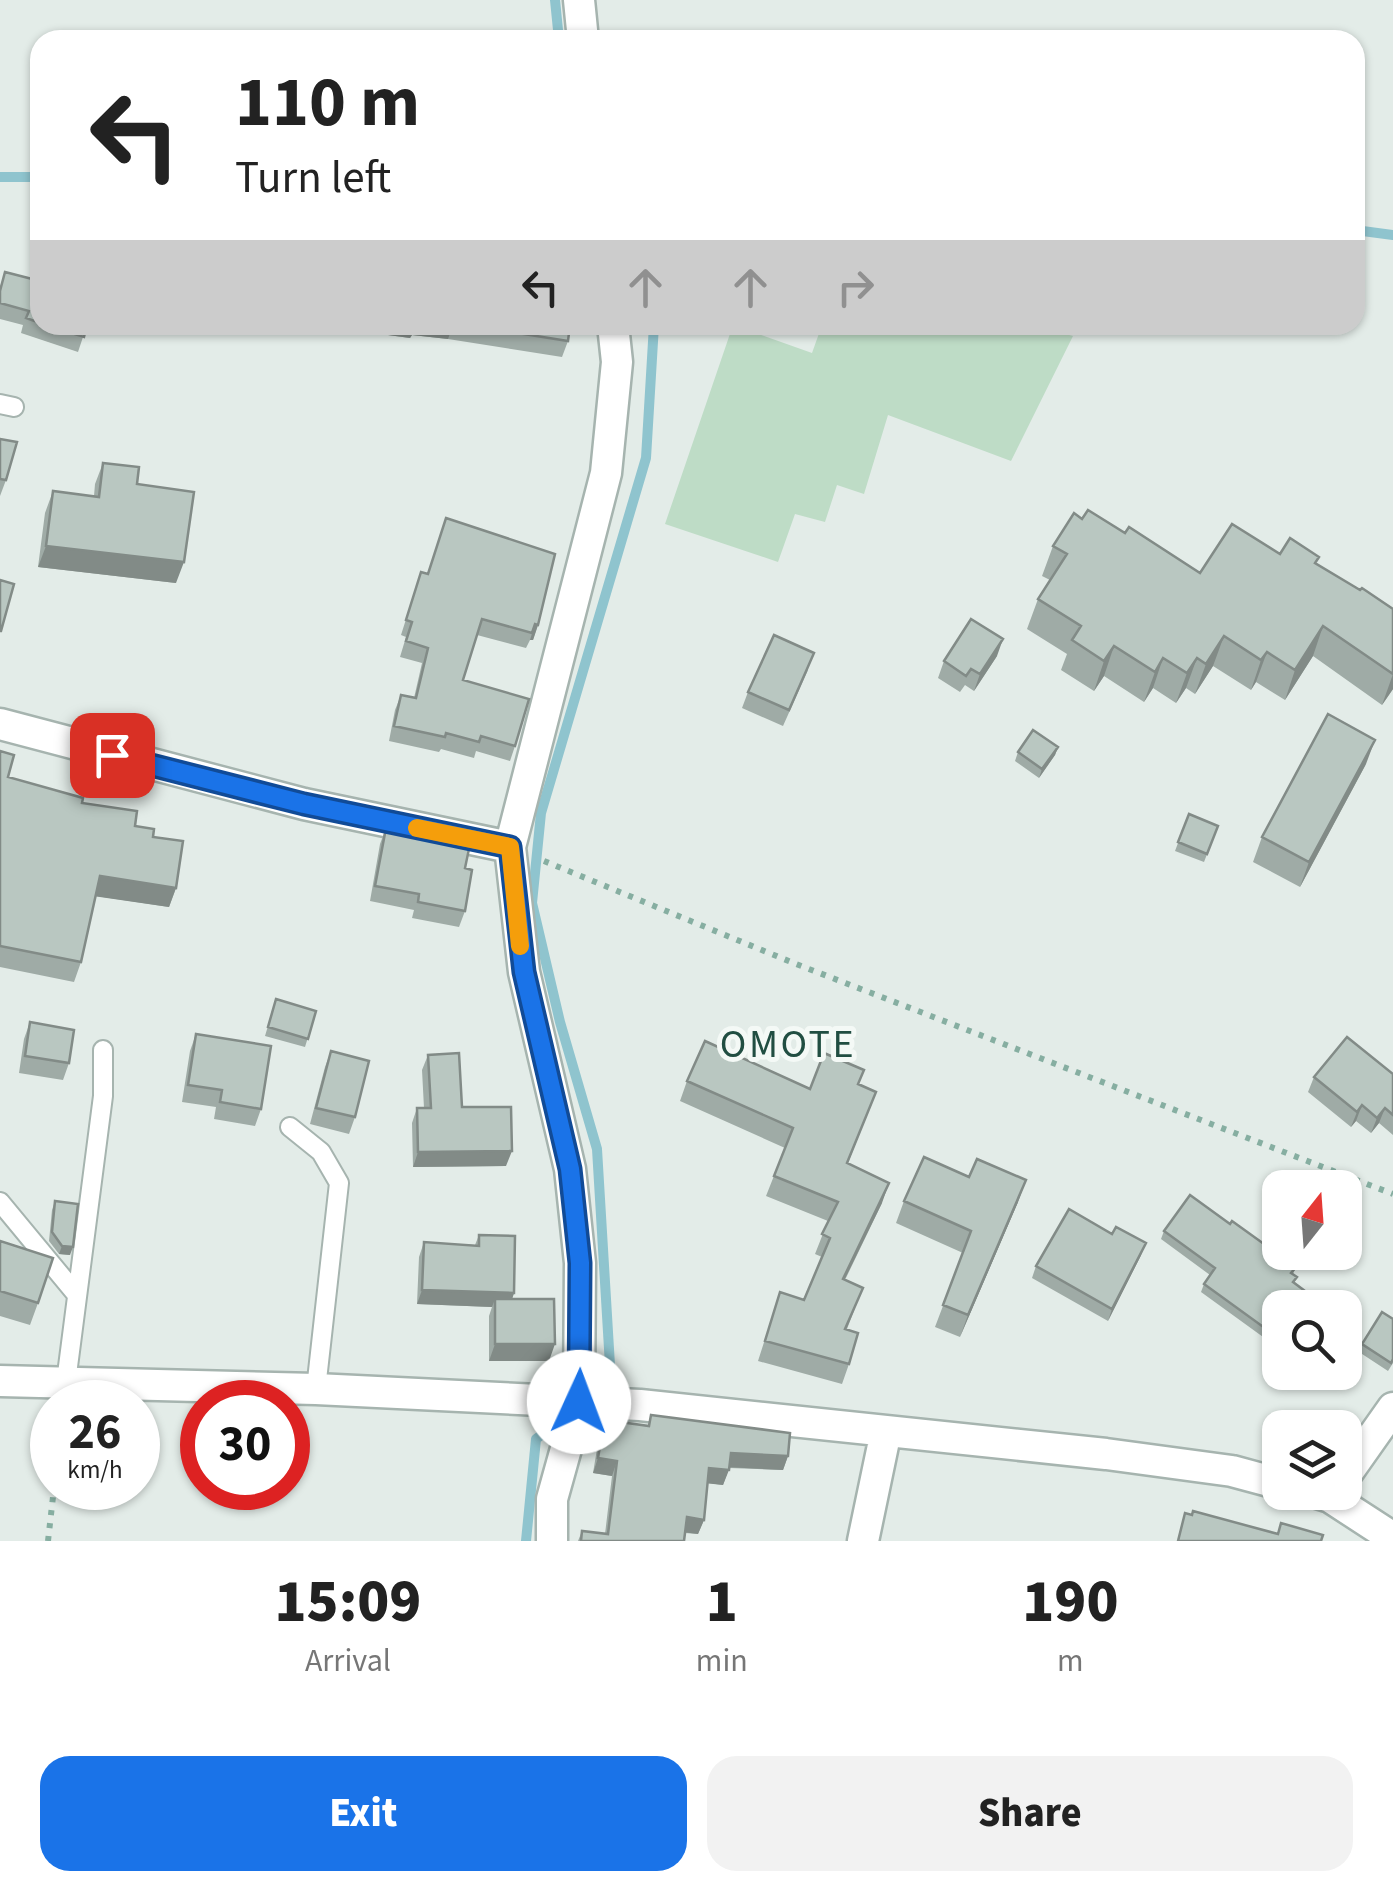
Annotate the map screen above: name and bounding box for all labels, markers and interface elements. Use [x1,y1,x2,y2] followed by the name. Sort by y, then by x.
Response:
[235,53,420,153] text: 110 m
[70,70,200,200] icon: left
[235,146,391,210] text: Turn left
[513,260,568,315] icon: left
[618,260,673,315] icon: ahead
[723,260,778,315] icon: ahead
[828,260,883,315] icon: right
[70,713,155,798] pin
[85,728,140,783] icon: arrive
[720,1016,856,1073] district label: OMOTE
[1262,1170,1362,1270] north arrow
[1262,1170,1362,1510] map controls
[1262,1290,1362,1390] button: search
[527,1350,631,1454] position arrow
[180,1380,310,1510] speed limit sign: 30
[69,1397,121,1468] text: 26
[1262,1410,1362,1510] button: layers
[67,1452,123,1488] text: km/h
[275,1560,421,1645] text: 15:09
[706,1560,738,1645] text: 1
[1022,1560,1118,1645] text: 190
[305,1638,391,1684] text: Arrival
[696,1638,748,1684] text: min
[1057,1638,1084,1684] text: m
[40,1756,687,1871] button: Exit
[707,1756,1353,1871] button: Share

